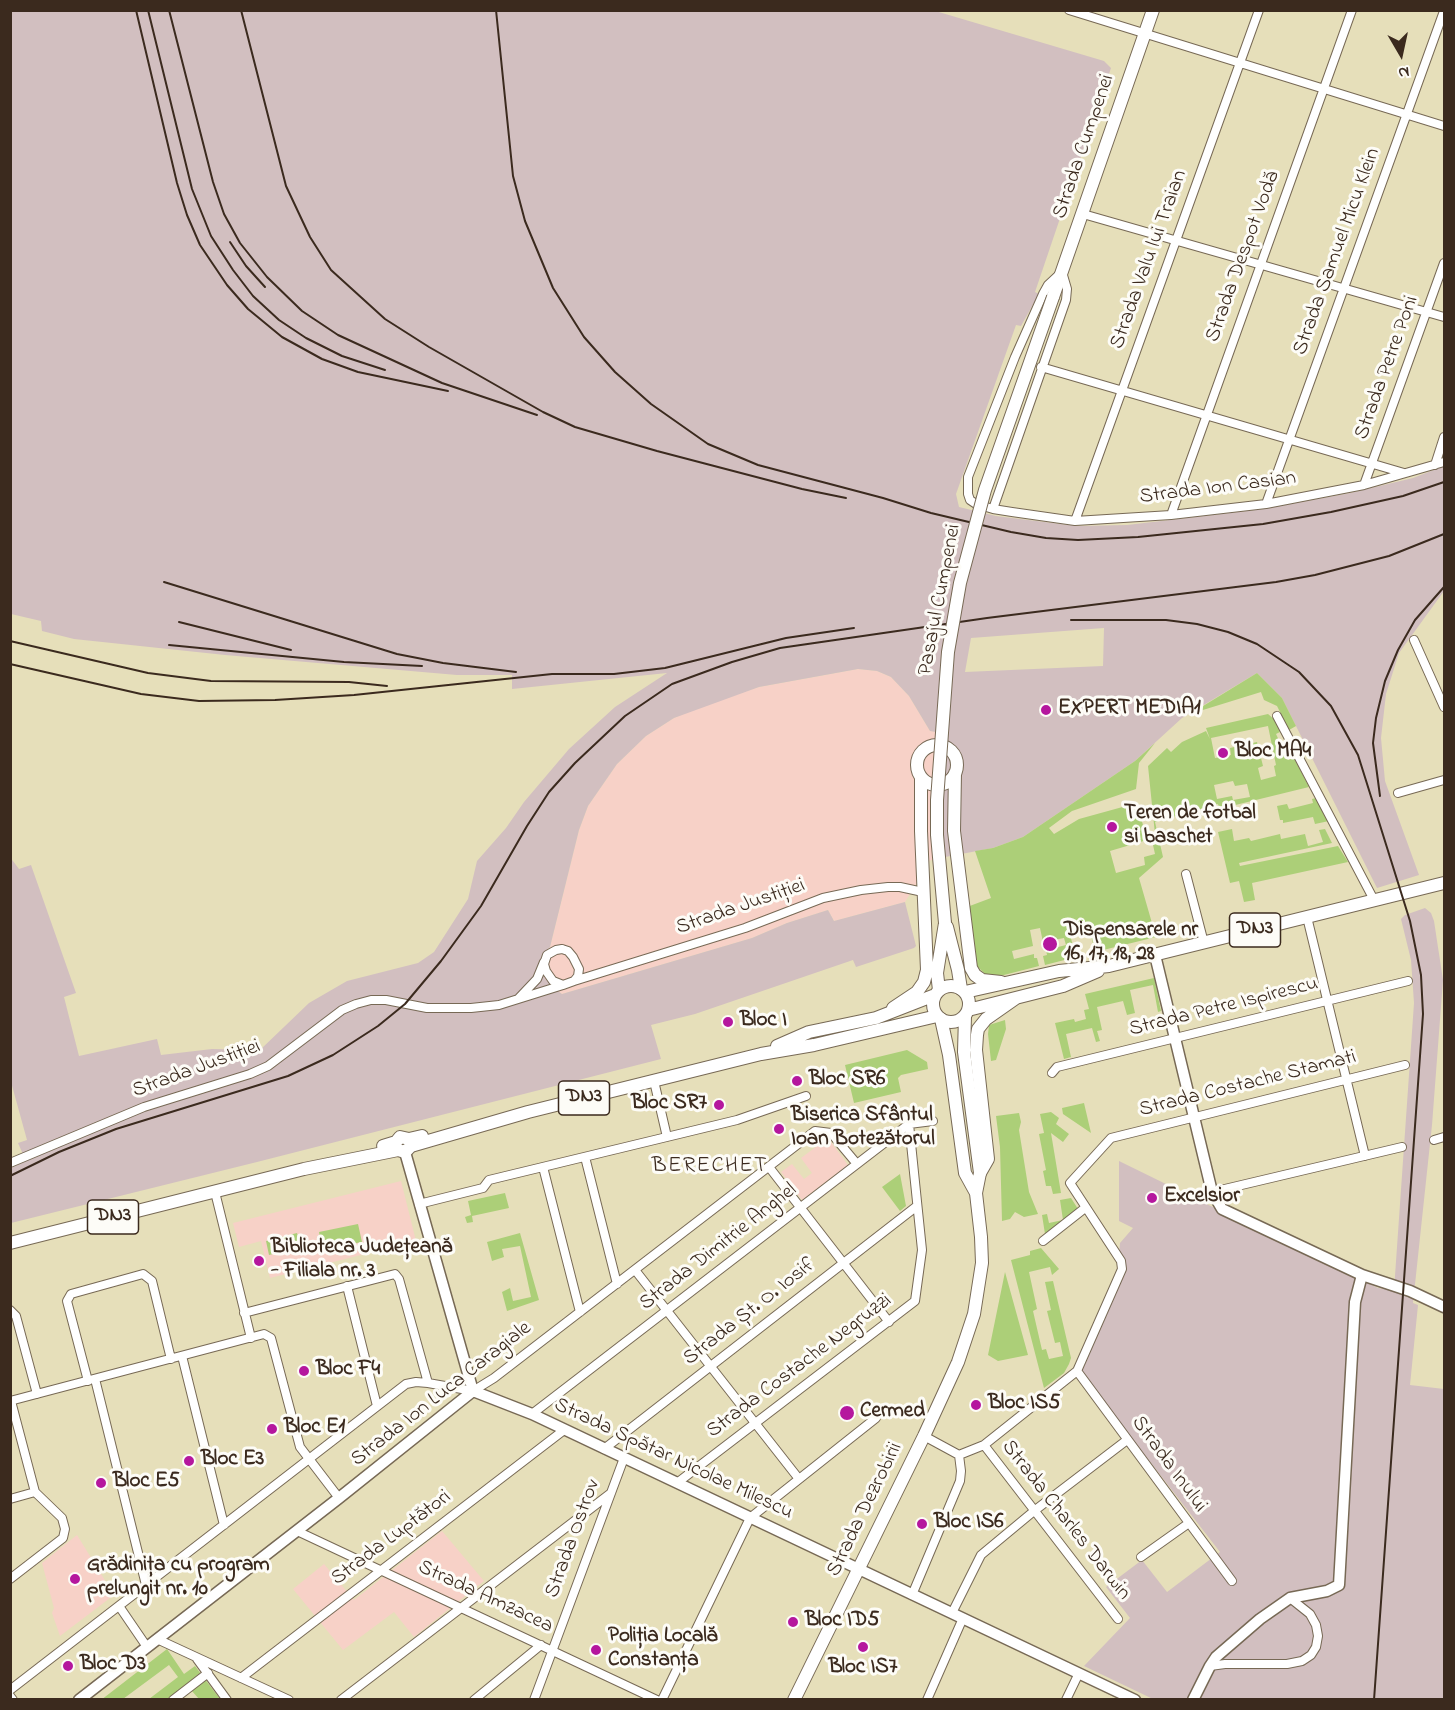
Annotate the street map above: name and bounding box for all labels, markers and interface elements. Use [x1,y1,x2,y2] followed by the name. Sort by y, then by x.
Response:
[1371,24,1431,84] north arrow
[1397,59,1411,84] text: N
[1049,72,1121,222] street label: Strada Cumpenei
[1289,145,1387,359] street label: Strada Samuel Micu Klein
[1106,167,1194,353] street label: Strada Valu lui Traian
[1201,168,1287,346] street label: Strada Despot Vodă
[1350,293,1426,443] street label: Strada Petre Poni
[1138,467,1298,511] street label: Strada Ion Casian
[914,522,968,678] street label: Pasajul Cumpenei
[1058,697,1201,723] place label: EXPERT MEDIA1
[1039,703,1053,717] marker: EXPERT MEDIA1
[1235,740,1311,766] place label: Bloc MA4
[1216,746,1230,760] marker: Bloc MA4
[1124,802,1256,852] place label: Teren de fotbal si baschet
[1105,820,1119,834] marker: Teren de fotbal si baschet
[673,874,809,942] street label: Strada Justiției
[1230,913,1280,947] road number: DN3
[1064,919,1198,969] place label: Dispensarele nr 16, 17, 18, 28
[1041,935,1059,953] marker: Dispensarele nr 16, 17, 18, 28
[1127,972,1321,1044] street label: Strada Petre Ispirescu
[740,1009,787,1035] place label: Bloc I
[721,1015,735,1029] marker: Bloc I
[129,1035,265,1105] street label: Strada Justiției
[1137,1046,1359,1124] street label: Strada Costache Stamati
[809,1068,885,1094] place label: Bloc SR6
[790,1074,804,1088] marker: Bloc SR6
[558,1081,610,1115] road number: DN3
[631,1092,707,1118] place label: Bloc SR7
[712,1098,726,1112] marker: Bloc SR7
[791,1104,935,1154] place label: Biserica Sfântul Ioan Botezătorul
[772,1122,786,1136] marker: Biserica Sfântul Ioan Botezătorul
[652,1154,768,1180] district label: BERECHET
[635,1179,803,1317] street label: Strada Dimitrie Anghel
[1164,1185,1240,1211] place label: Excelsior
[1145,1191,1159,1205] marker: Excelsior
[88,1200,138,1234] road number: DN3
[271,1236,452,1286] place label: Biblioteca Județeană - Filiala nr. 3
[252,1254,266,1268] marker: Biblioteca Județeană - Filiala nr. 3
[679,1254,821,1372] street label: Strada Șt. O. Iosif
[703,1289,897,1445] street label: Strada Costache Negruzzi
[347,1317,537,1473] street label: Strada Ion Luca Caragiale
[316,1358,380,1384] place label: Bloc F4
[297,1364,311,1378] marker: Bloc F4
[988,1392,1060,1418] place label: Bloc IS5
[549,1393,797,1527] street label: Strada Spătar Nicolae Milescu
[969,1398,983,1412] marker: Bloc IS5
[860,1400,925,1426] place label: Cermed
[838,1404,856,1422] marker: Cermed
[1125,1412,1211,1518] street label: Strada Inului
[284,1416,345,1442] place label: Bloc E1
[265,1422,279,1436] marker: Bloc E1
[995,1436,1135,1606] street label: Strada Charles Darwin
[823,1439,909,1581] street label: Strada Dezrobirii
[201,1448,264,1474] place label: Bloc E3
[182,1454,196,1468] marker: Bloc E3
[113,1470,180,1496] place label: Bloc E5
[94,1476,108,1490] marker: Bloc E5
[541,1476,607,1602] street label: Strada Ostrov
[327,1486,457,1592] street label: Strada Luptători
[934,1511,1004,1537] place label: Bloc IS6
[915,1517,929,1531] marker: Bloc IS6
[87,1554,270,1604] place label: Grădinița cu program prelungit nr. 10
[413,1556,557,1640] street label: Strada Amzacea
[68,1572,82,1586] marker: Grădinița cu program prelungit nr. 10
[805,1609,879,1635] place label: Bloc ID5
[786,1615,800,1629] marker: Bloc ID5
[608,1625,717,1675] place label: Poliția Locală Constanța
[856,1640,870,1654] marker: Bloc IS7
[589,1643,603,1657] marker: Poliția Locală Constanța
[80,1653,146,1679] place label: Bloc D3
[829,1656,897,1682] place label: Bloc IS7
[61,1659,75,1673] marker: Bloc D3

